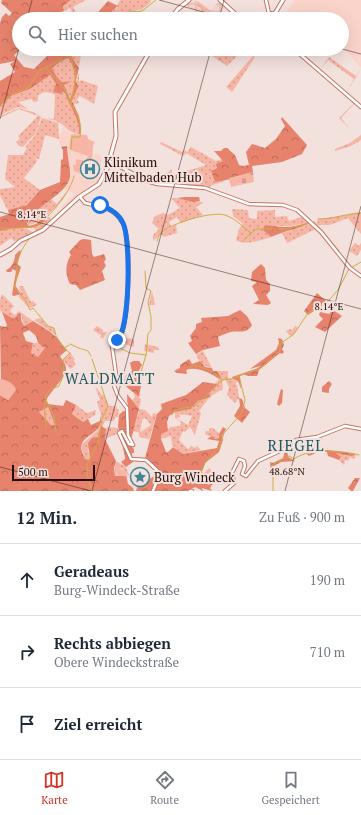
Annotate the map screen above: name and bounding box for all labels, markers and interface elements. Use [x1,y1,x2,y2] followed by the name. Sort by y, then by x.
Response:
[12,12,349,56] search box
[26,23,48,45] icon: search
[58,24,138,44] text: Hier suchen
[104,153,202,186] place label: Klinikum Mittelbaden Hub
[79,158,101,180] hospital icon: Klinikum Mittelbaden Hub
[91,196,109,214] route start
[18,208,47,221] text: 8.14°E
[315,300,344,313] text: 8.14°E
[108,331,126,349] route end
[65,368,155,388] district label: WALDMATT
[268,435,324,455] district label: RIEGEL
[12,463,95,482] scale bar
[18,465,48,479] text: 500 m
[269,465,306,478] text: 48.68°N
[129,466,151,488] place icon: Burg Windeck
[154,468,235,486] place label: Burg Windeck
[16,506,77,529] text: 12 Min.
[259,508,345,526] text: Zu Fuß · 900 m
[54,561,129,581] text: Geradeaus
[16,569,38,591] icon: ahead
[310,571,345,589] text: 190 m
[54,581,180,599] text: Burg-Windeck-Straße
[54,633,171,653] text: Rechts abbiegen
[16,641,38,663] icon: right
[310,643,345,661] text: 710 m
[54,653,179,671] text: Obere Windeckstraße
[16,713,38,735] icon: arrive
[54,714,142,734] text: Ziel erreicht
[41,769,68,807] tab: Karte
[150,769,179,807] tab: Route
[261,769,320,807] tab: Gespeichert

